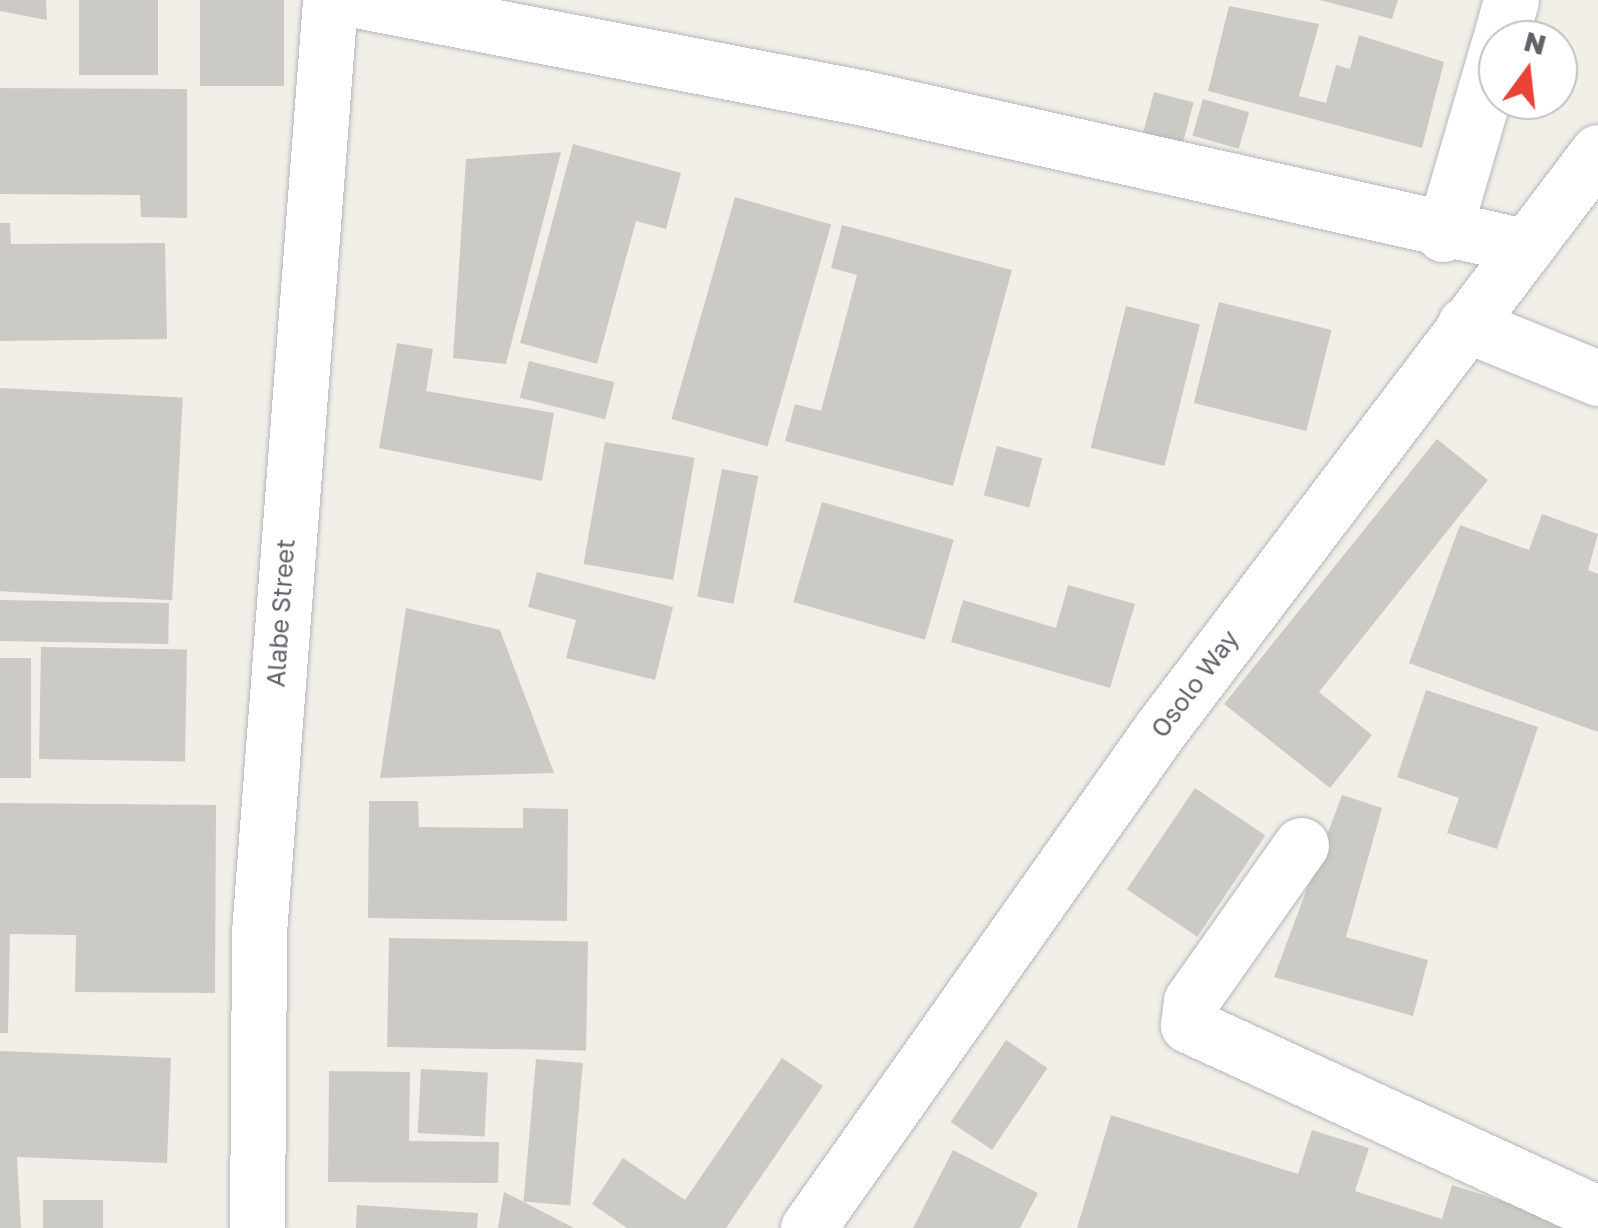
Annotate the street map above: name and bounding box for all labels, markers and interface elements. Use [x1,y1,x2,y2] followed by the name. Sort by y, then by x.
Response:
[1478,20,1578,120] north arrow
[1521,24,1550,61] text: N
[261,538,301,688] street label: Alabe Street
[1145,625,1245,743] street label: Osolo Way

